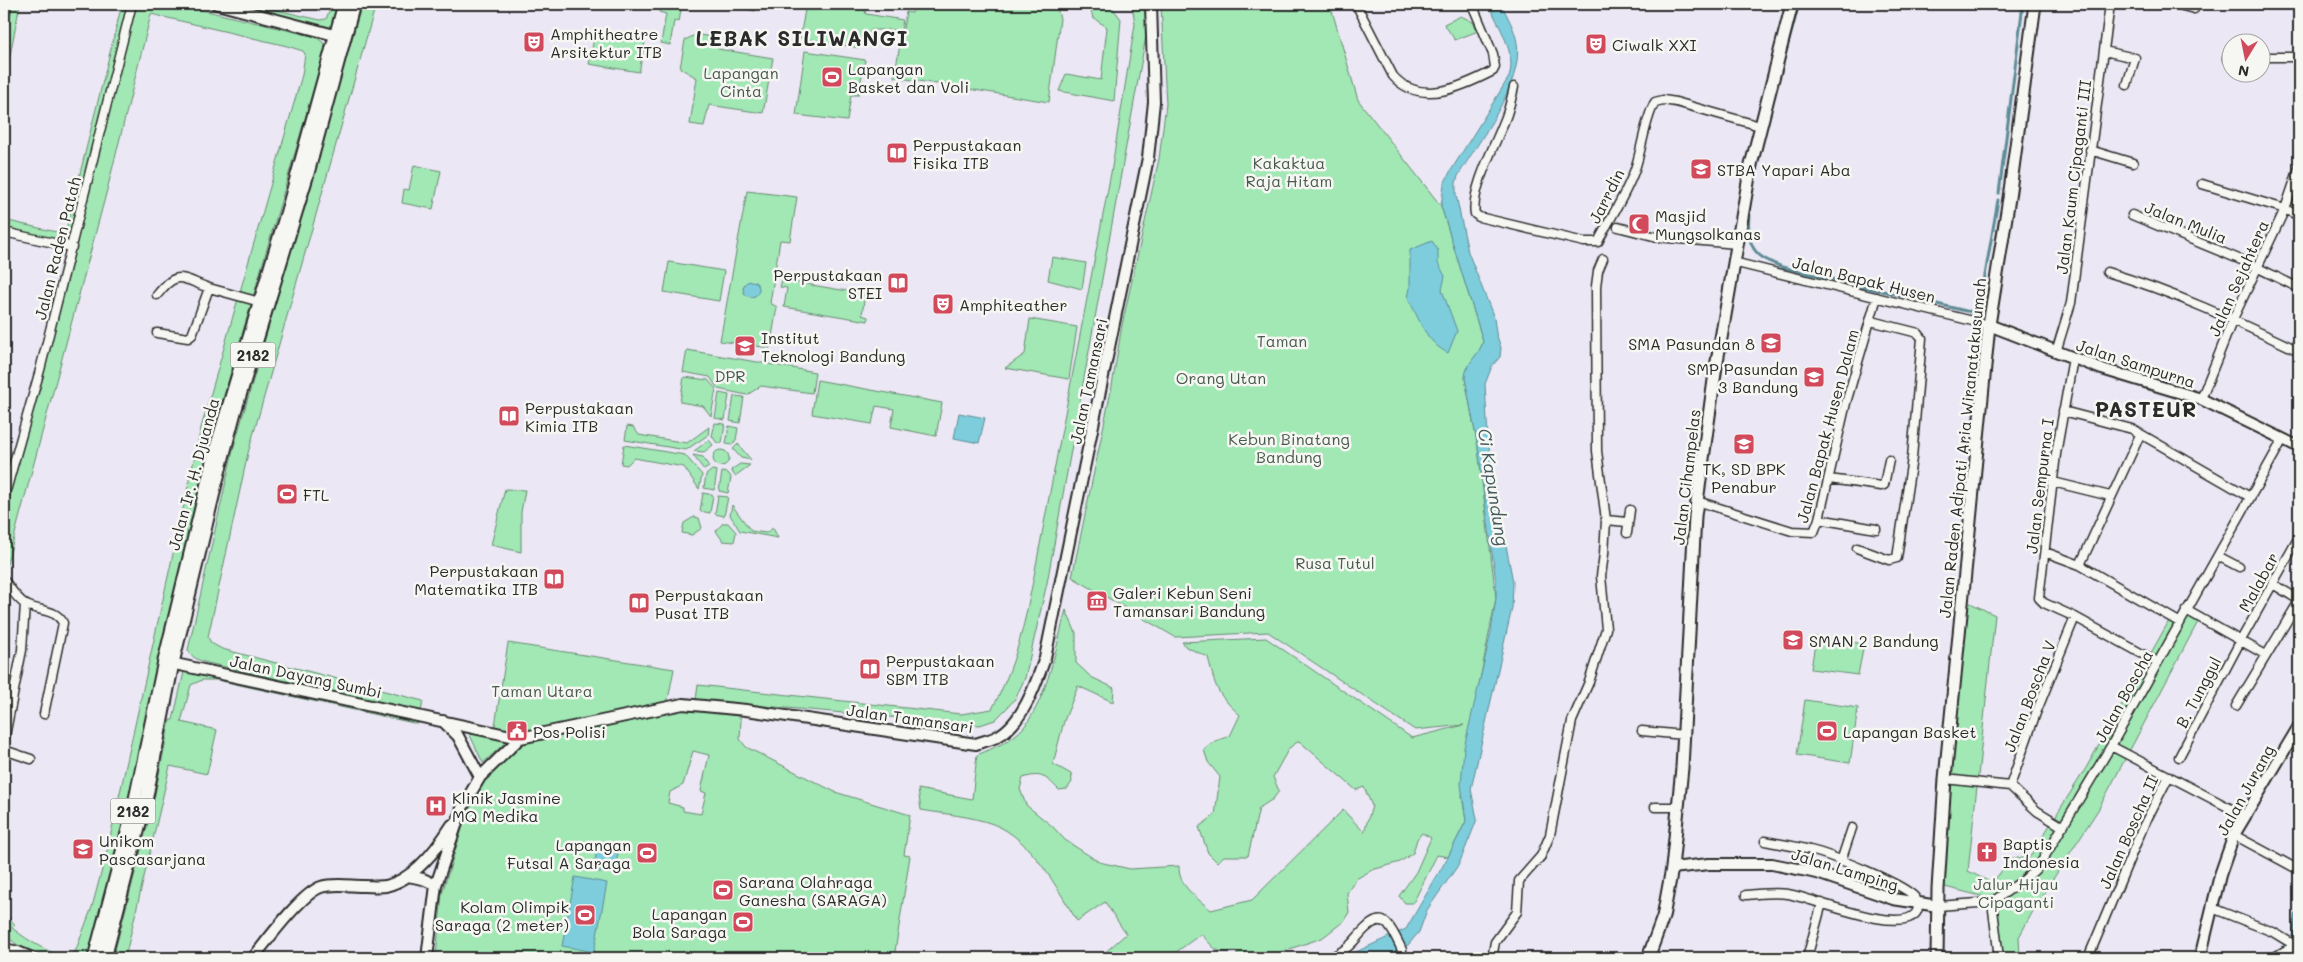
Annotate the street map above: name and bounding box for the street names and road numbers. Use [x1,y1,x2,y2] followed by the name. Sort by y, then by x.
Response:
[2051,79,2095,275] street label: Jalan Kaum Cipaganti III
[1583,165,1629,227] street label: Jarrdin
[29,174,85,322] street label: Jalan Raden Patah
[2142,196,2230,248] street label: Jalan Mulia
[2203,217,2273,339] street label: Jalan Sejahtera
[1790,251,1938,307] street label: Jalan Bapak Husen
[1934,277,1990,619] street label: Jalan Raden Adipati Aria Wiranatakusumah
[1064,316,1112,446] street label: Jalan Tamansari
[1791,327,1863,525] street label: Jalan Bapak Husen Dalam
[2074,334,2198,392] street label: Jalan Sampurna
[230,342,276,368] road number: 2182
[163,395,223,553] street label: Jalan Ir. H. Djuanda
[1667,408,1705,546] street label: Jalan Cihampelas
[2020,417,2058,555] street label: Jalan Sempurna I
[2233,549,2283,615] street label: Malabar
[1998,637,2060,755] street label: Jalan Boscha V
[2089,646,2157,746] street label: Jalan Boscha
[228,650,384,702] street label: Jalan Dayang Sumbi
[2171,653,2225,731] street label: B. Tunggul
[845,699,975,737] street label: Jalan Tamansari
[2211,741,2279,839] street label: Jalan Jurang
[2094,772,2162,892] street label: Jalan Boscha II
[110,798,156,824] road number: 2182
[1789,843,1901,895] street label: Jalan Lamping

